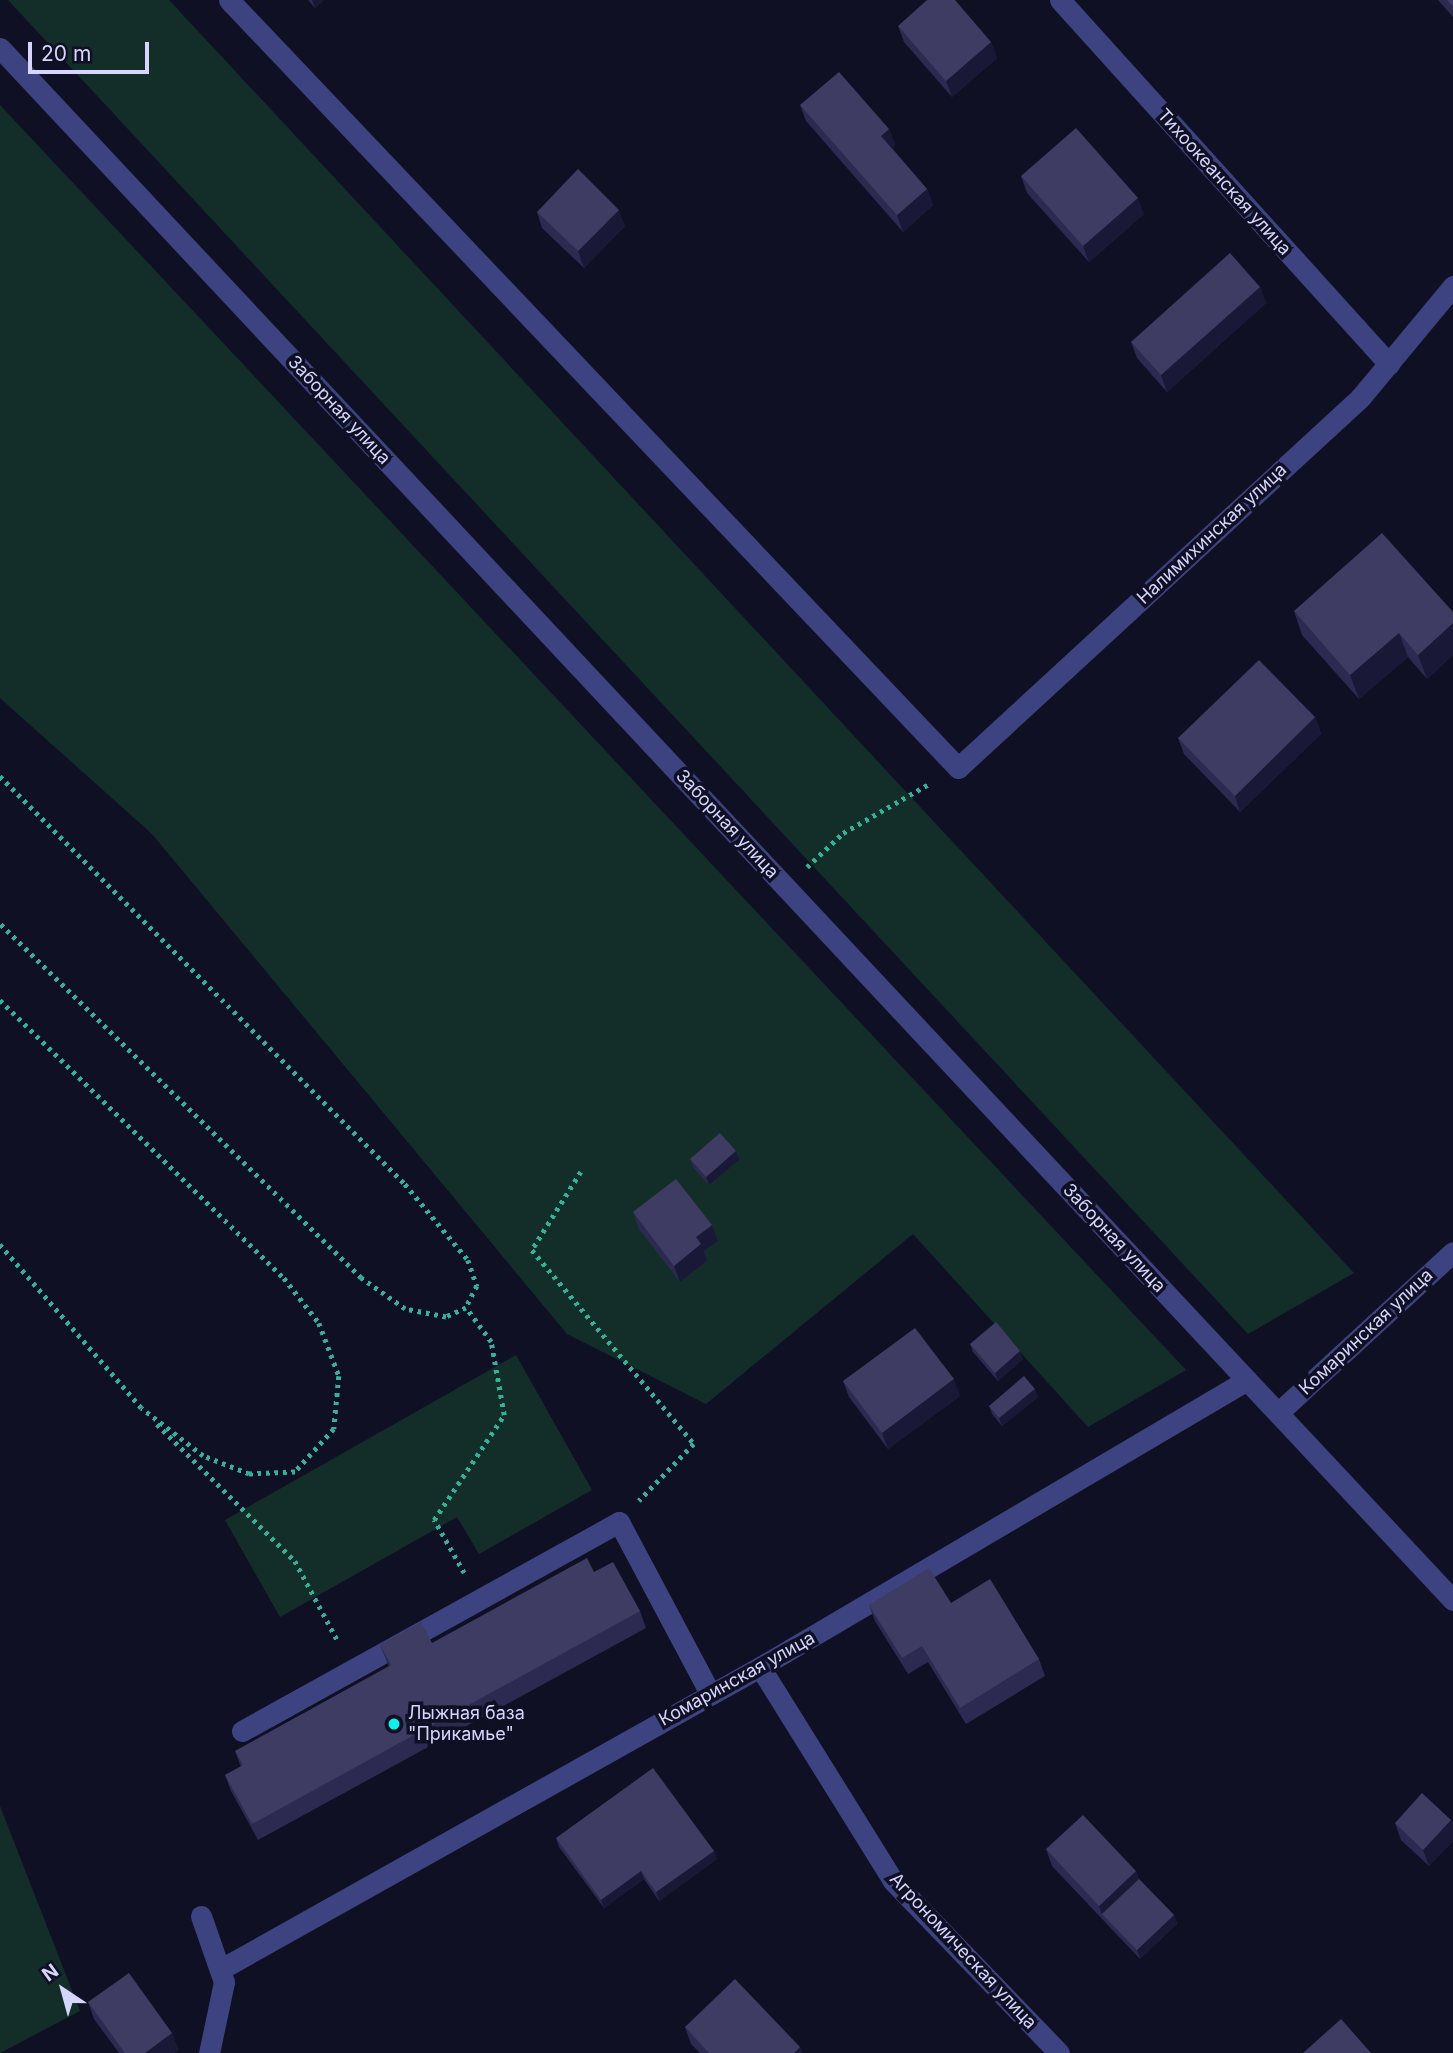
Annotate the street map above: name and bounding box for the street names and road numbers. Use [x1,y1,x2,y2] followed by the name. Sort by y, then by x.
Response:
[1153,104,1295,260] street label: Тихоокеанская улица
[283,351,395,469] street label: Заборная улица
[1133,459,1291,609] street label: Налимихинская улица
[671,765,783,883] street label: Заборная улица
[1058,1179,1170,1297] street label: Заборная улица
[1295,1264,1437,1400] street label: Комаринская улица
[655,1627,819,1731] street label: Комаринская улица
[885,1868,1041,2034] street label: Агрономическая улица

